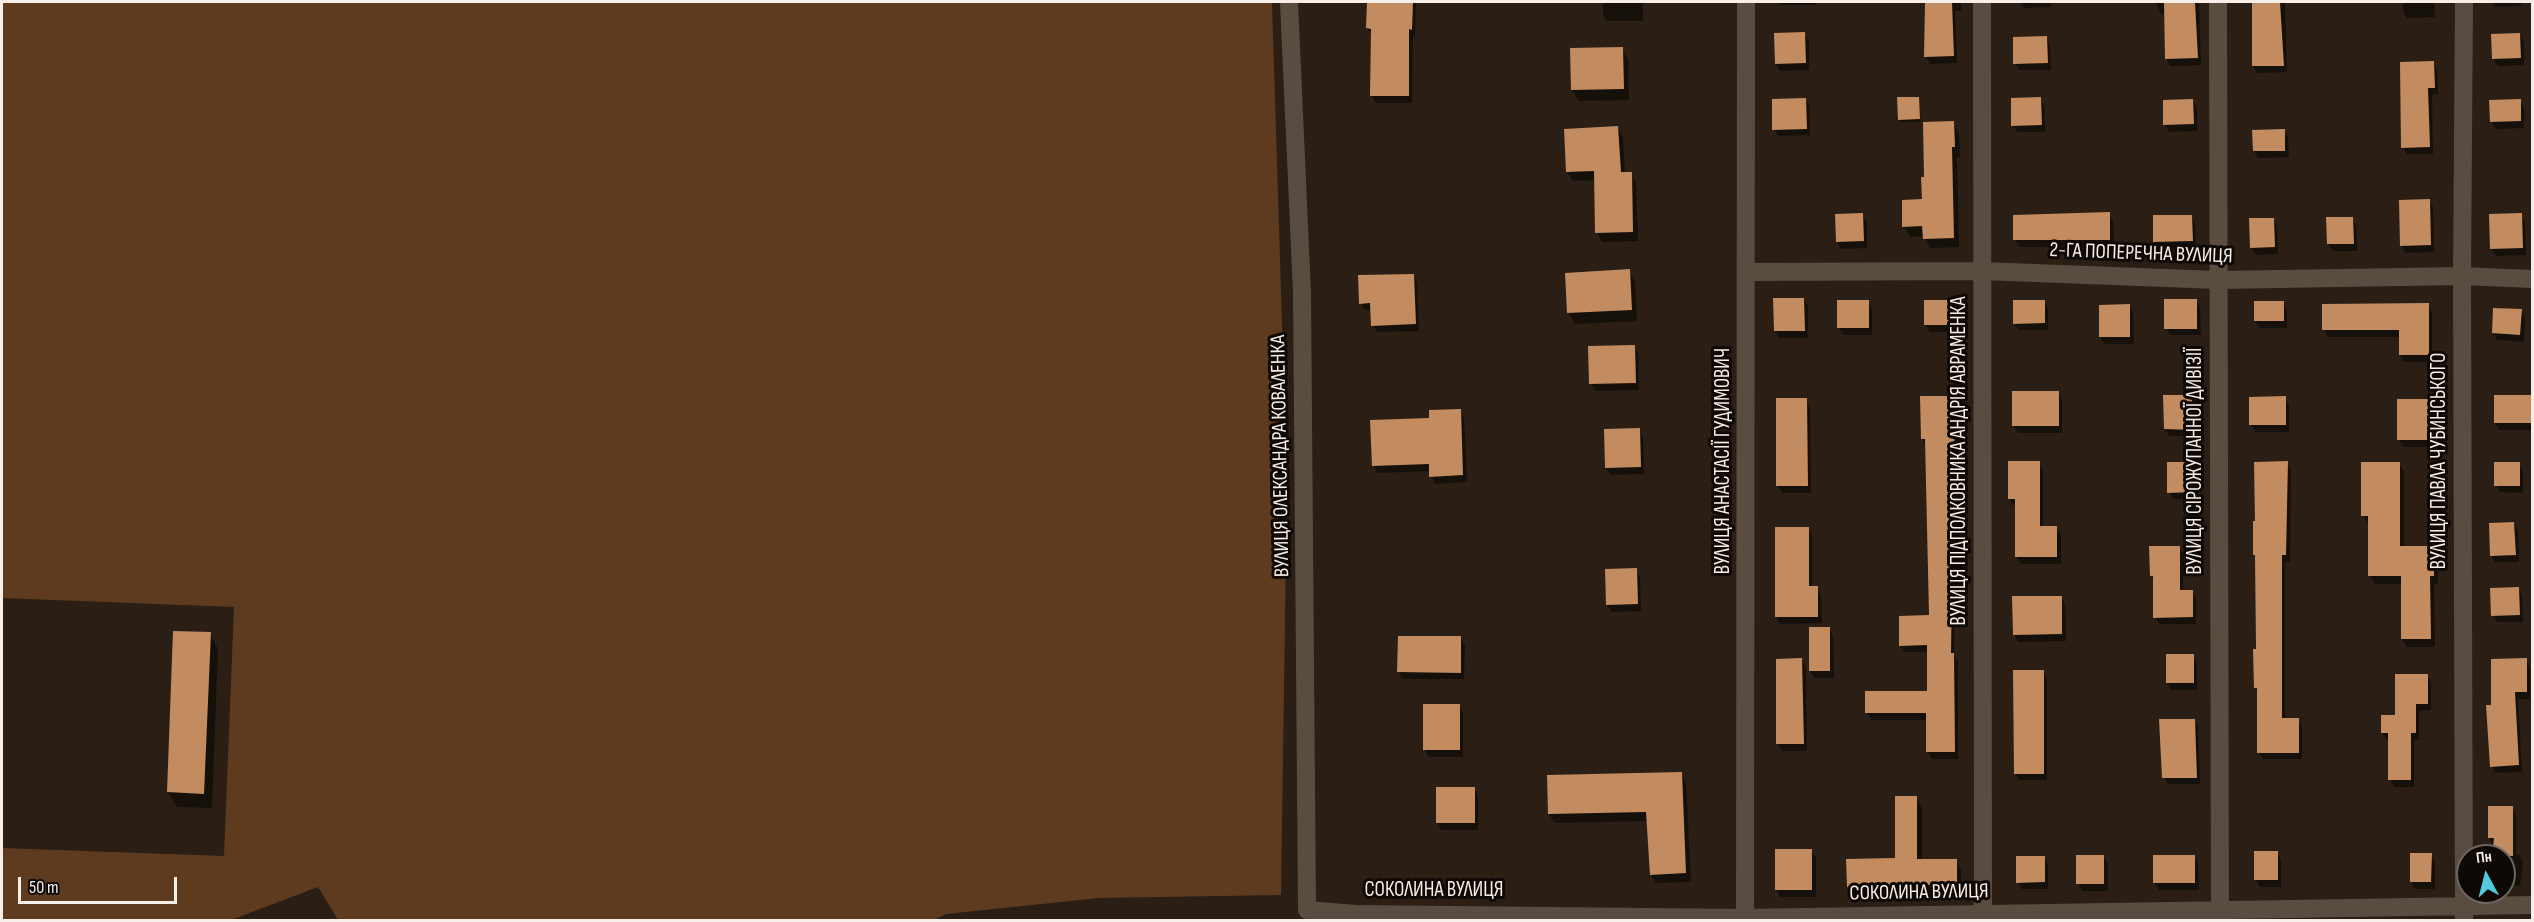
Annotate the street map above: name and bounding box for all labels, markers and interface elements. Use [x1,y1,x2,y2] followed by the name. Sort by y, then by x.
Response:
[2049,238,2233,270] street label: 2-ГА ПОПЕРЕЧНА ВУЛИЦЯ
[1947,297,1973,625] street label: ВУЛИЦЯ ПІДПОЛКОВНИКА АНДРІЯ АВРАМЕНКА
[1266,335,1296,577] street label: ВУЛИЦЯ ОЛЕКСАНДРА КОВАЛЕНКА
[1711,348,1737,574] street label: ВУЛИЦЯ АНАСТАСІЇ ГУДИМОВИЧ
[2183,348,2209,574] street label: ВУЛИЦЯ СІРОЖУПАННОЇ ДИВІЗІЇ
[2427,353,2453,569] street label: ВУЛИЦЯ ПАВЛА ЧУБИНСЬКОГО
[2456,844,2516,904] north arrow
[2475,847,2493,868] text: Пн
[21,865,180,903] scale bar
[29,877,59,898] text: 50 m
[1364,878,1504,904] street label: СОКОЛИНА ВУЛИЦЯ
[1849,879,1989,907] street label: СОКОЛИНА ВУЛИЦЯ

